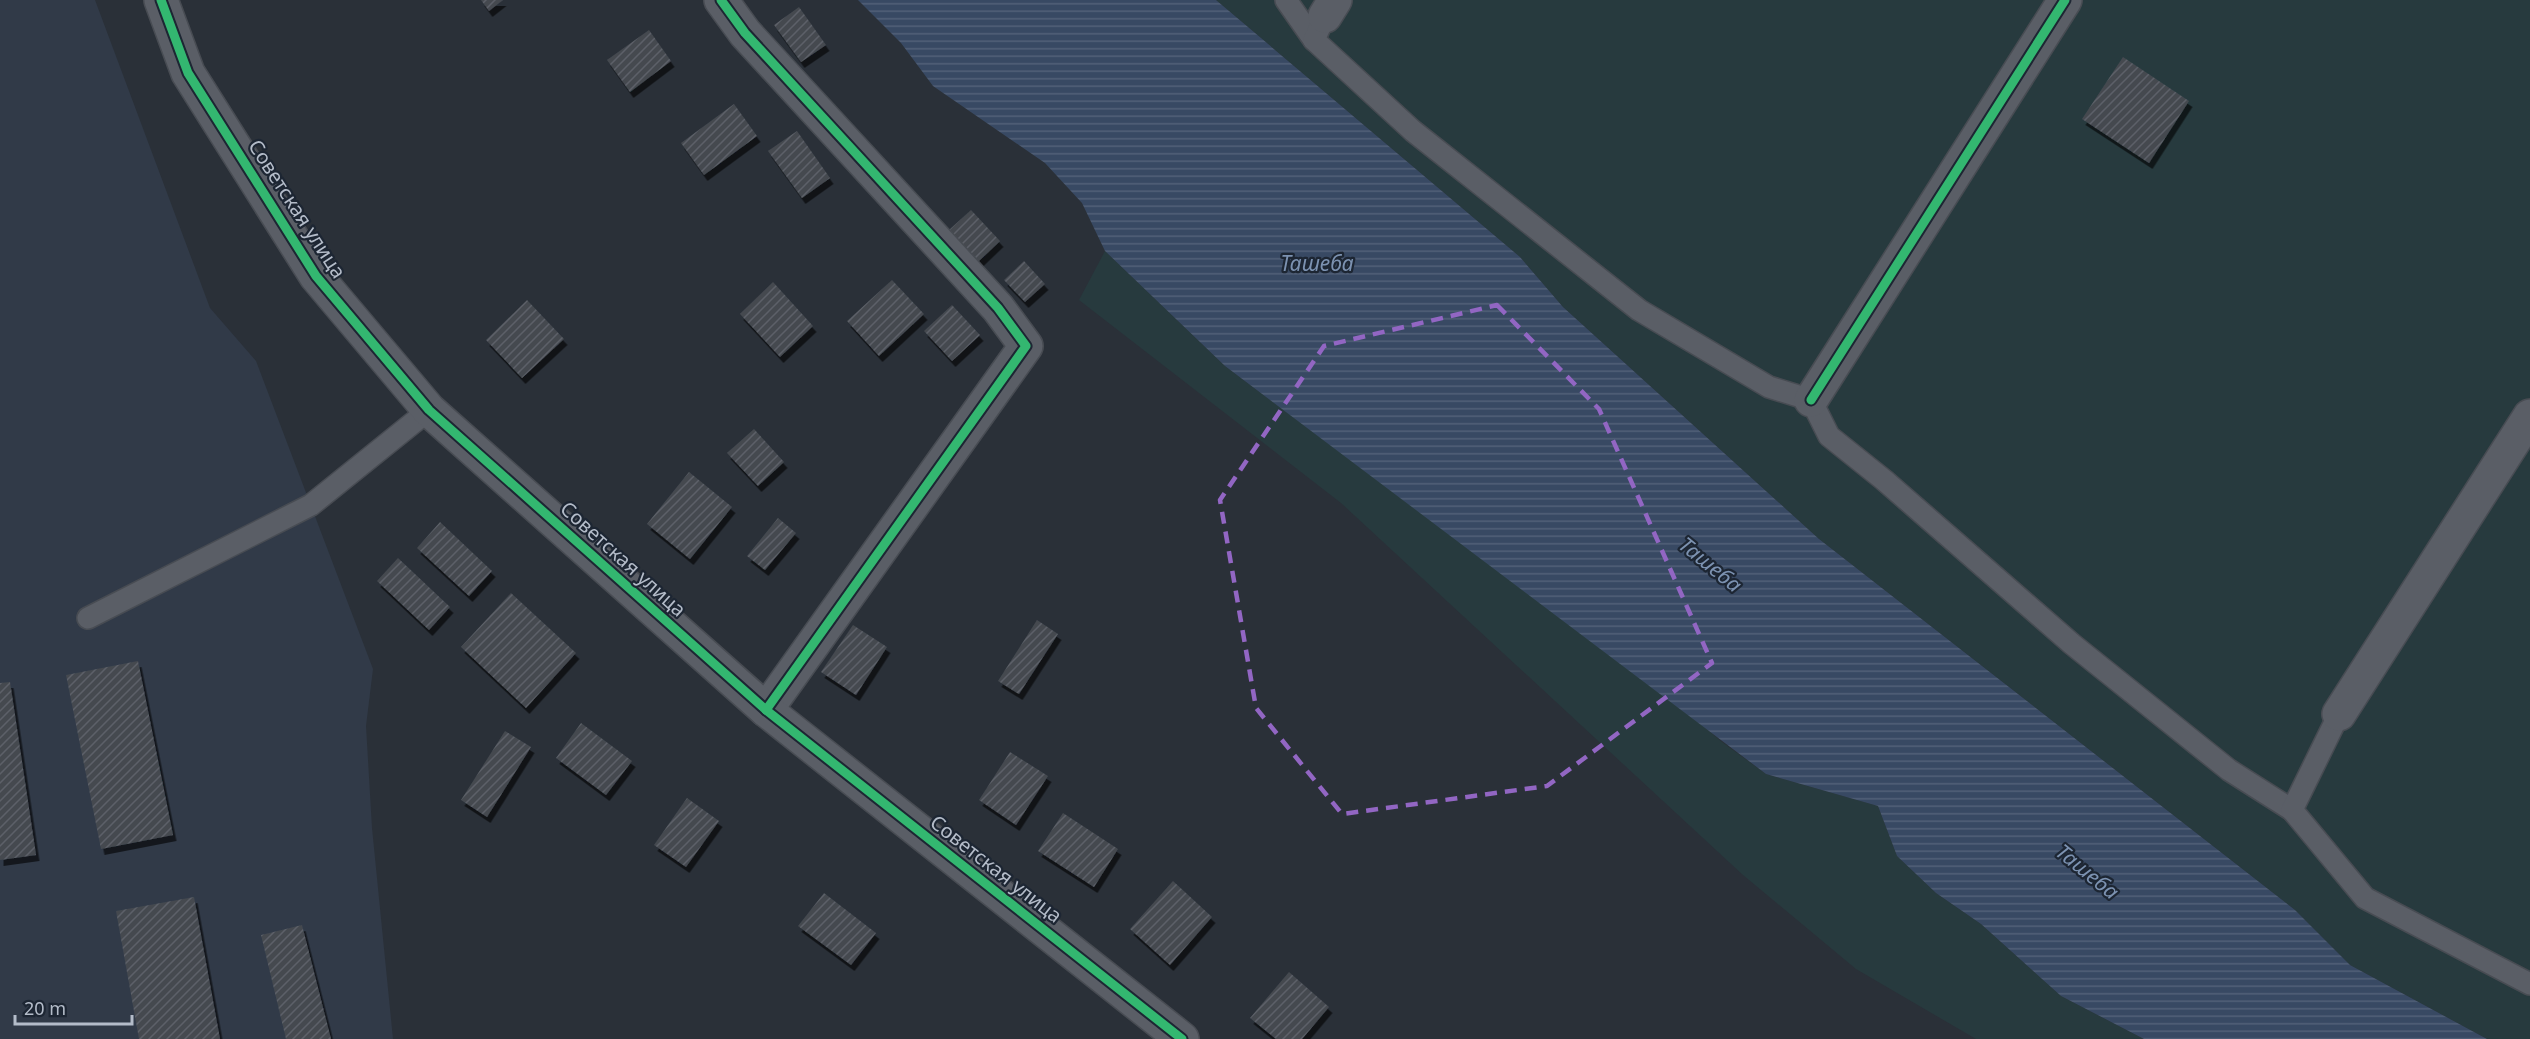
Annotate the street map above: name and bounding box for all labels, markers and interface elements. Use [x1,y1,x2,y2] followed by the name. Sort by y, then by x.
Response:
[242,134,352,283] street label: Советская улица
[1280,249,1354,277] water label: Ташеба
[555,495,692,622] street label: Советская улица
[1673,530,1748,598] water label: Ташеба
[925,809,1068,929] street label: Советская улица
[2050,837,2125,905] water label: Ташеба
[15,988,132,1026] scale bar
[24,996,66,1020] text: 20 m

